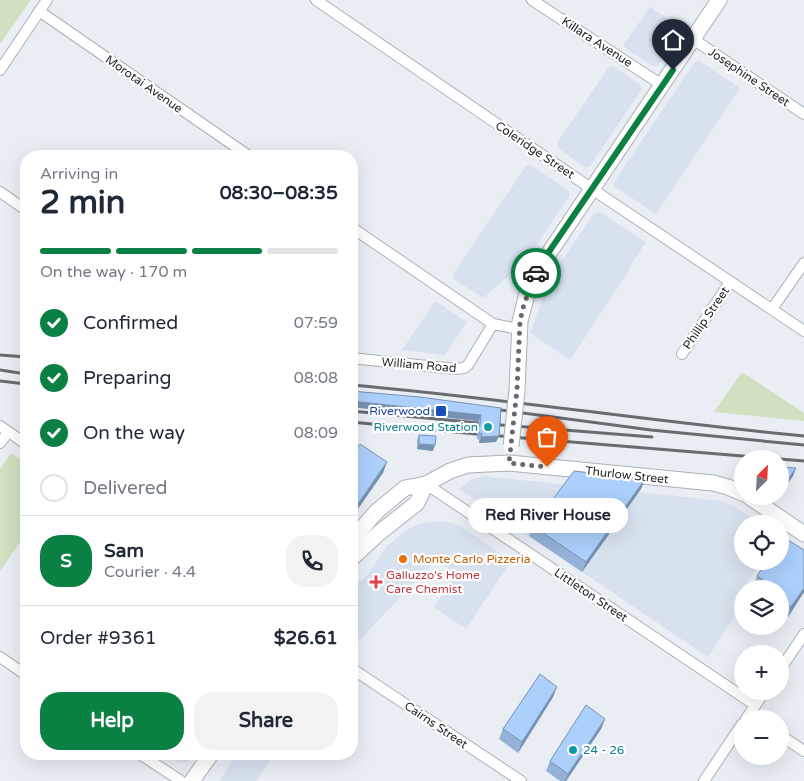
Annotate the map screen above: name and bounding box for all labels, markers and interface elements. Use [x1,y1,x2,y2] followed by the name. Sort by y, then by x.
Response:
[559,14,635,70] street label: Killara Avenue
[652,19,694,70] pin
[659,26,687,54] icon: home
[706,45,793,110] street label: Josephine Street
[103,52,185,116] street label: Morotai Avenue
[493,118,577,182] street label: Coleridge Street
[40,164,118,184] text: Arriving in
[220,182,338,204] text: 08:30–08:35
[40,184,125,222] text: 2 min
[511,248,561,298] courier
[522,259,550,287] icon: car
[40,262,187,282] text: On the way · 170 m
[680,284,732,352] street label: Phillip Street
[40,309,68,337] icon: check
[83,312,178,334] text: Confirmed
[294,313,338,333] text: 07:59
[381,355,457,375] street label: William Road
[40,364,68,392] icon: check
[83,367,172,389] text: Preparing
[294,368,338,388] text: 08:08
[369,404,430,418] place label: Riverwood
[434,404,448,418] marker: Riverwood
[526,416,568,467] pin
[40,419,68,447] icon: check
[374,420,478,434] place label: Riverwood Station
[482,421,494,433] marker: Riverwood Station
[83,422,185,444] text: On the way
[294,423,338,443] text: 08:09
[533,423,561,451] icon: bag
[734,450,789,505] north arrow
[734,450,789,765] map controls
[585,464,670,486] street label: Thurlow Street
[83,477,168,499] text: Delivered
[467,497,627,532] callout: Red River House
[485,505,611,525] text: Red River House
[734,515,789,570] button: locate
[286,535,338,587] button: phone
[104,540,144,562] text: Sam
[60,550,72,572] text: S
[413,552,530,566] place label: Monte Carlo Pizzeria
[397,553,409,565] marker: Monte Carlo Pizzeria
[104,562,196,582] text: Courier · 4.4
[552,565,631,625] street label: Littleton Street
[386,568,480,596] place label: Galluzzo's Home Care Chemist
[370,576,382,588] marker: Galluzzo's Home Care Chemist
[734,580,789,635] button: layers
[40,627,157,649] text: Order #9361
[274,627,338,649] text: $26.61
[734,645,789,700] button: +
[40,692,184,750] button: Help
[194,692,338,750] button: Share
[402,699,471,751] street label: Cairns Street
[734,710,789,765] button: −
[583,743,624,757] place label: 24 - 26
[567,744,579,756] marker: 24 - 26

